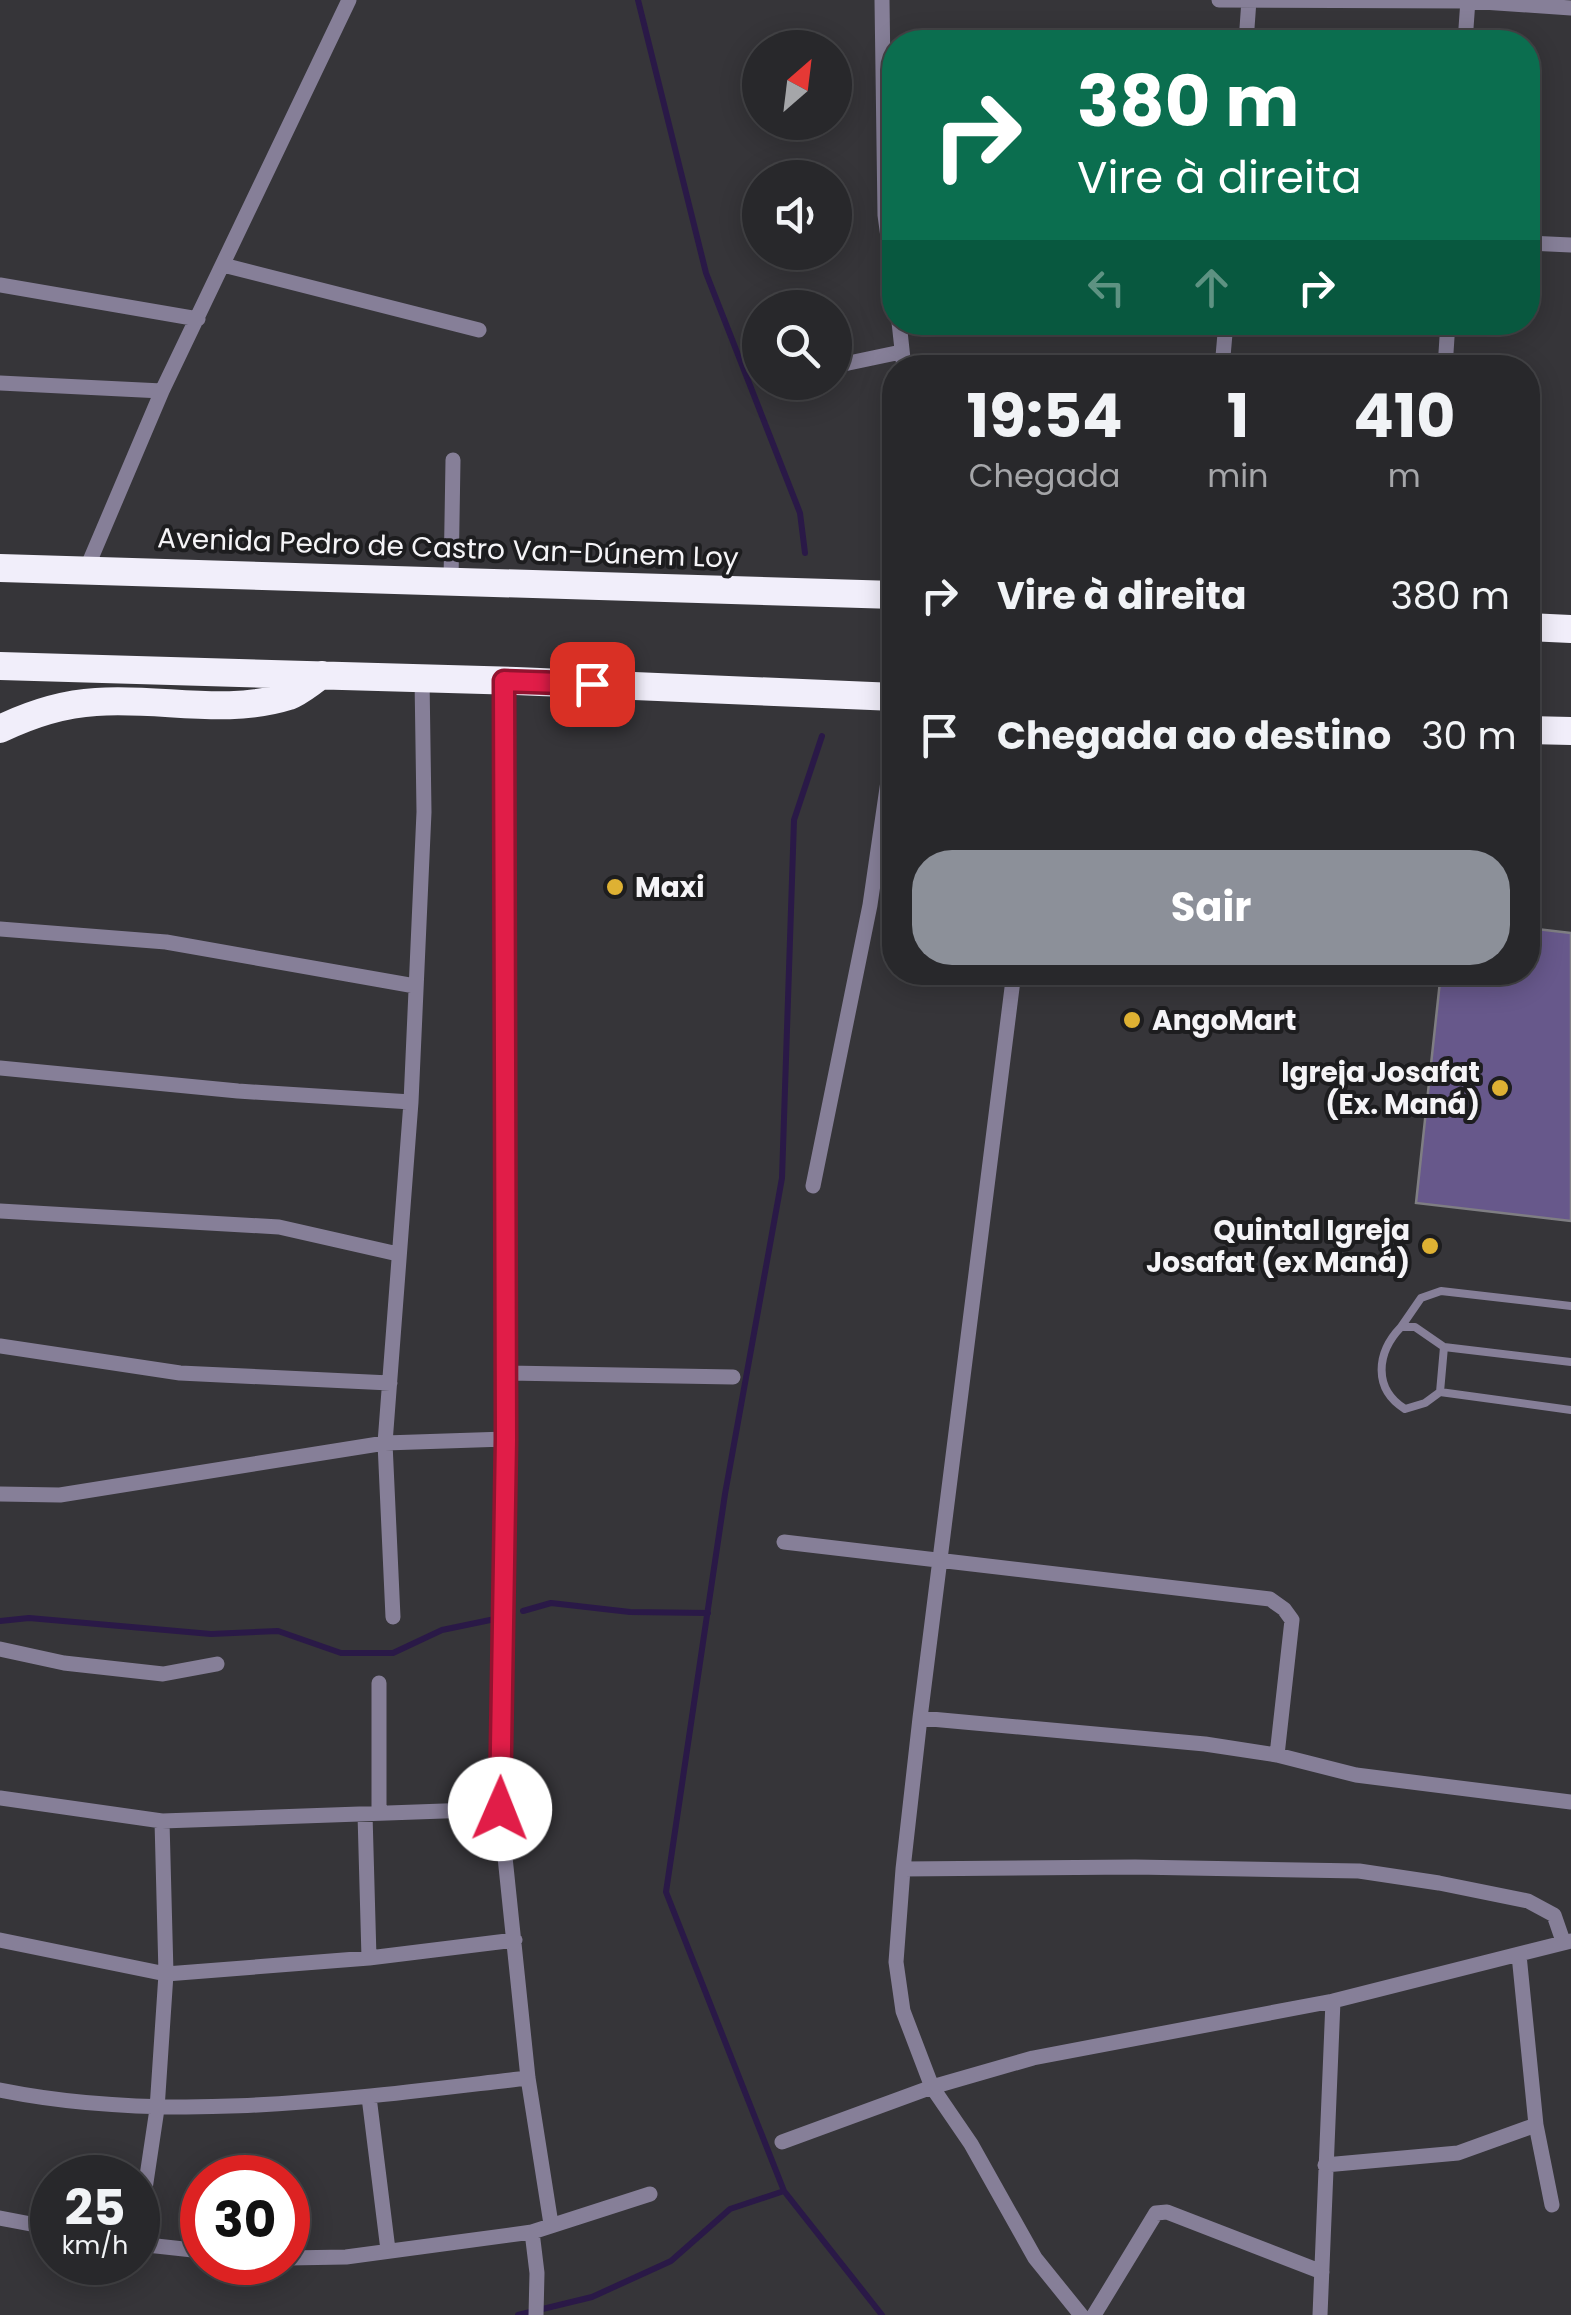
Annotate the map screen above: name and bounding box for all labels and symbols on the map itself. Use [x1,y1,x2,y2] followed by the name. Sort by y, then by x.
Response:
[742,30,852,140] north arrow
[157,518,740,578] street label: Avenida Pedro de Castro Van-Dúnem Loy
[550,642,635,727] pin
[635,868,704,907] place label: Maxi
[604,876,626,898] marker: Maxi
[1152,1001,1296,1040] place label: AngoMart
[1121,1009,1143,1031] marker: AngoMart
[1281,1053,1480,1124] place label: Igreja Josafat (Ex. Maná)
[1489,1077,1511,1099] marker: Igreja Josafat (Ex. Maná)
[1146,1211,1410,1282] place label: Quintal Igreja Josafat (ex Maná)
[1419,1235,1441,1257] marker: Quintal Igreja Josafat (ex Maná)
[448,1757,552,1861] position arrow
[180,2155,310,2285] speed limit sign: 30

